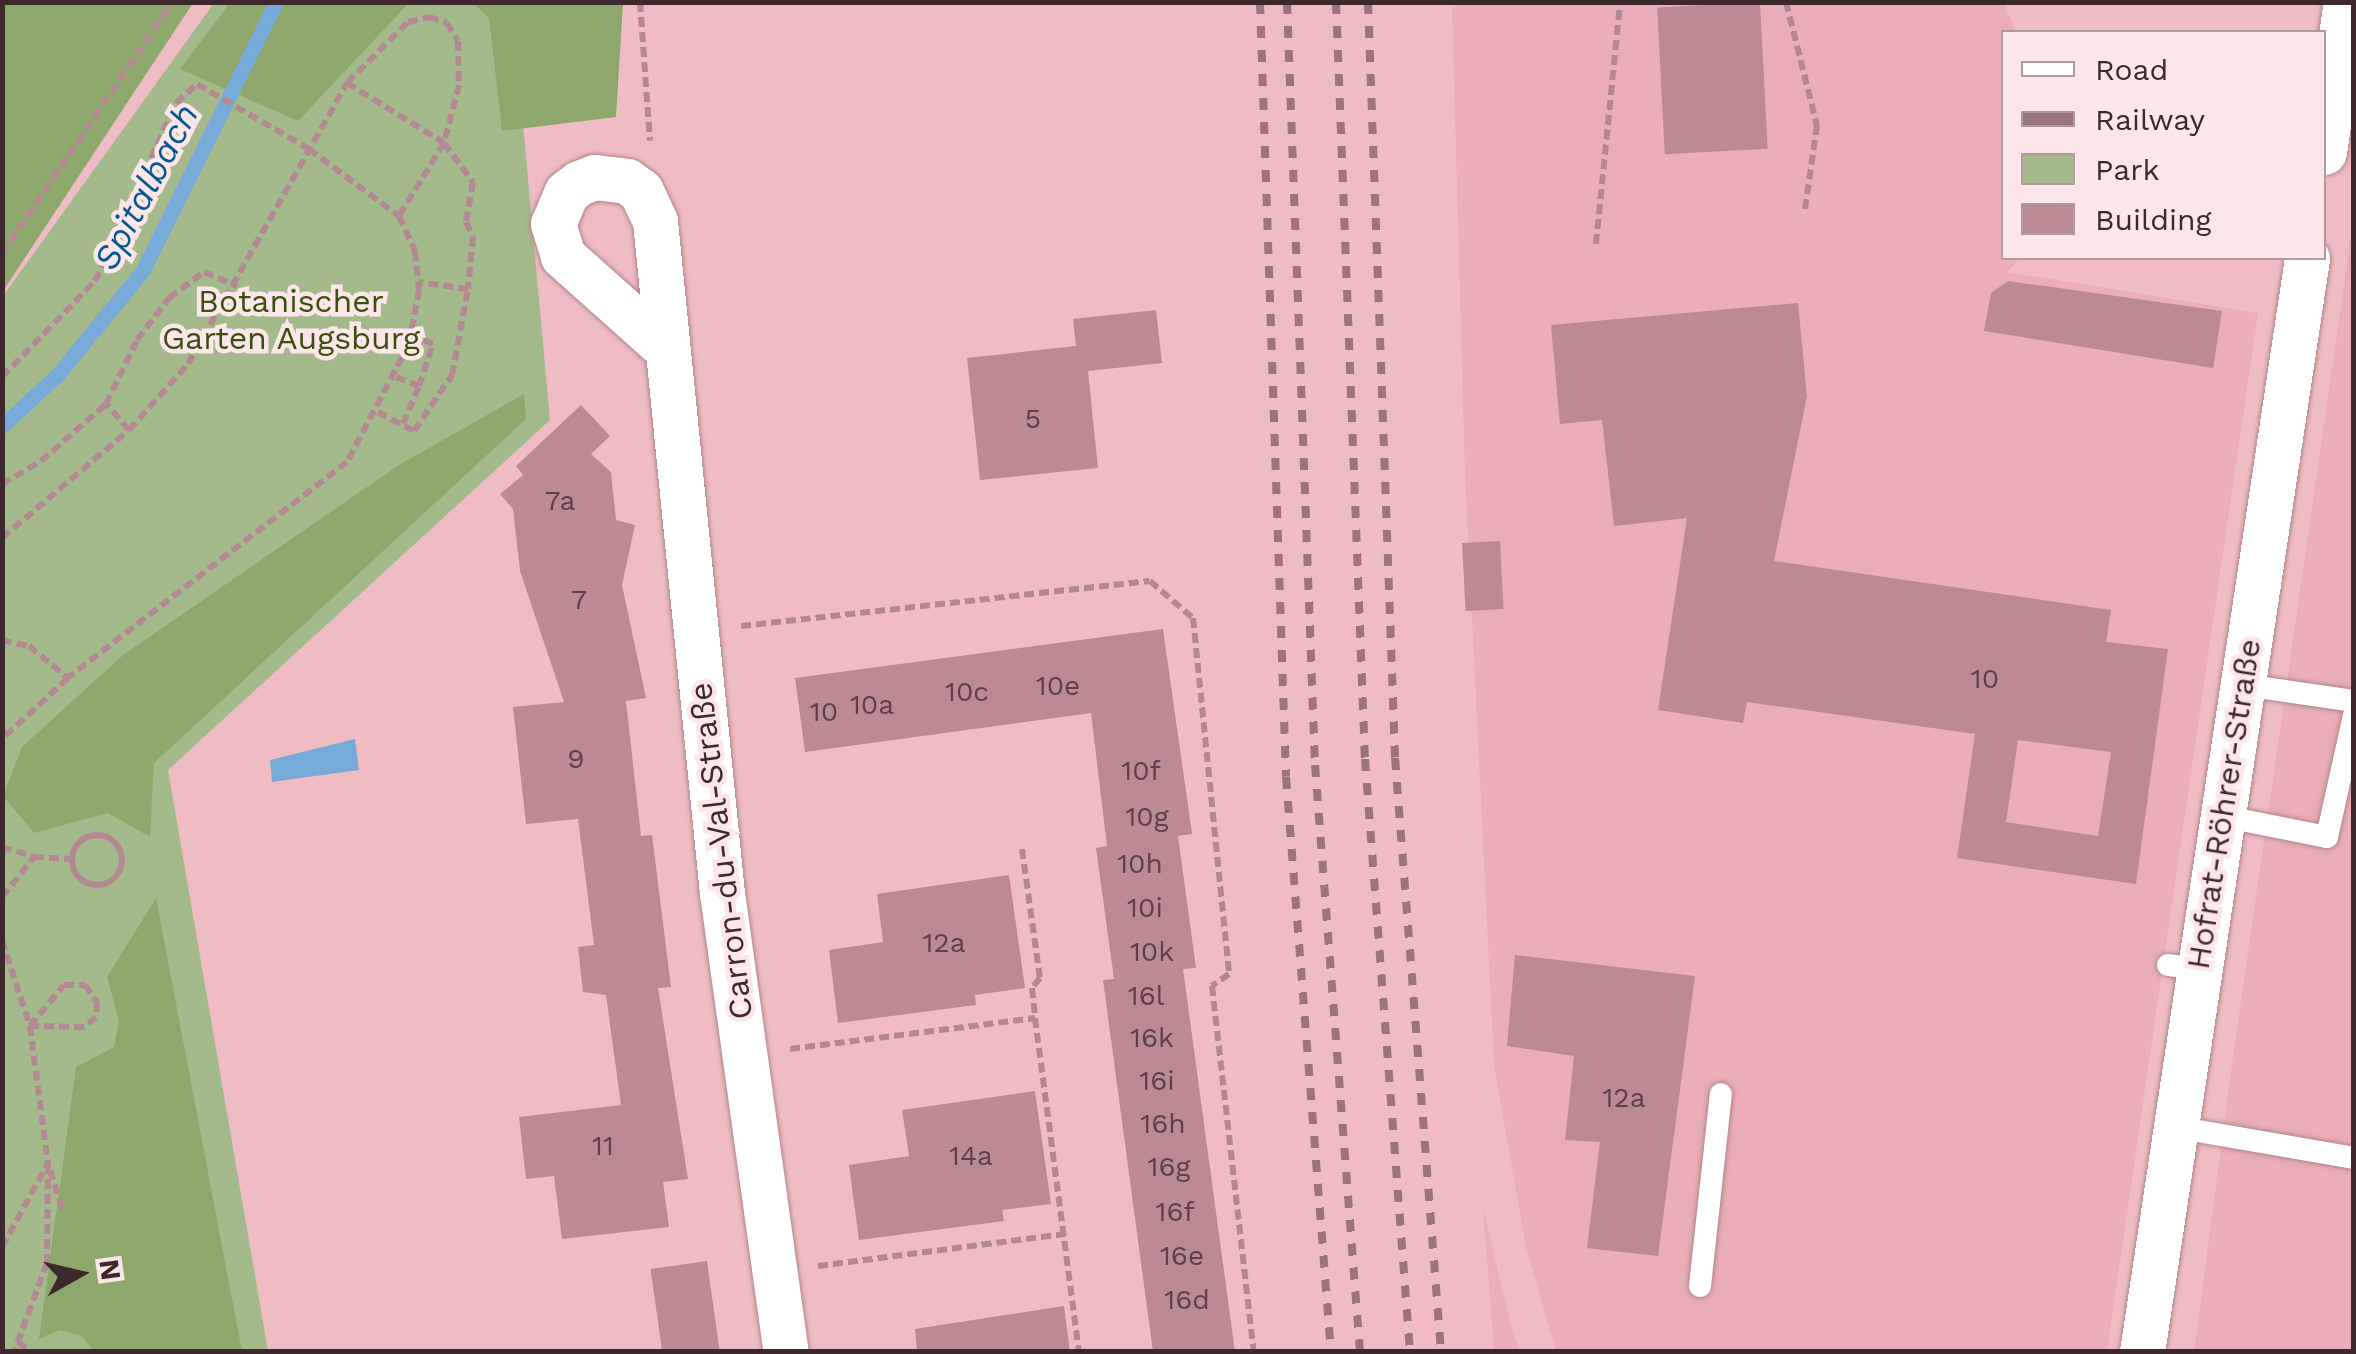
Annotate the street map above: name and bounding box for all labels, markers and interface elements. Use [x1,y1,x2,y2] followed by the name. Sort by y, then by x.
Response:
[2001,30,2326,260] legend
[2095,52,2168,87] text: Road
[85,97,207,277] water label: Spitalbach
[2095,102,2205,137] text: Railway
[2095,152,2160,187] text: Park
[2095,202,2212,237] text: Building
[161,283,421,358] park label: Botanischer Garten Augsburg
[1025,402,1041,436] house number: 5
[545,484,575,518] house number: 7a
[571,583,587,617] house number: 7
[2179,636,2269,972] street label: Hofrat-Röhrer-Straße
[1971,662,1999,696] house number: 10
[1036,669,1080,703] house number: 10e
[945,675,989,709] house number: 10c
[681,680,761,1022] street label: Carron-du-Val-Straße
[850,688,894,722] house number: 10a
[810,695,838,729] house number: 10
[567,742,585,776] house number: 9
[1121,754,1161,788] house number: 10f
[1125,800,1169,834] house number: 10g
[1117,847,1163,881] house number: 10h
[1127,891,1163,925] house number: 10i
[922,926,966,960] house number: 12a
[1130,935,1174,969] house number: 10k
[1128,979,1164,1013] house number: 16l
[1130,1021,1174,1055] house number: 16k
[1139,1064,1175,1098] house number: 16i
[1602,1081,1646,1115] house number: 12a
[1140,1107,1186,1141] house number: 16h
[592,1129,614,1163] house number: 11
[949,1139,993,1173] house number: 14a
[1148,1150,1190,1184] house number: 16g
[1156,1195,1194,1229] house number: 16f
[30,1224,130,1324] north arrow
[1160,1239,1204,1273] house number: 16e
[92,1257,128,1282] text: N
[1164,1283,1210,1317] house number: 16d

